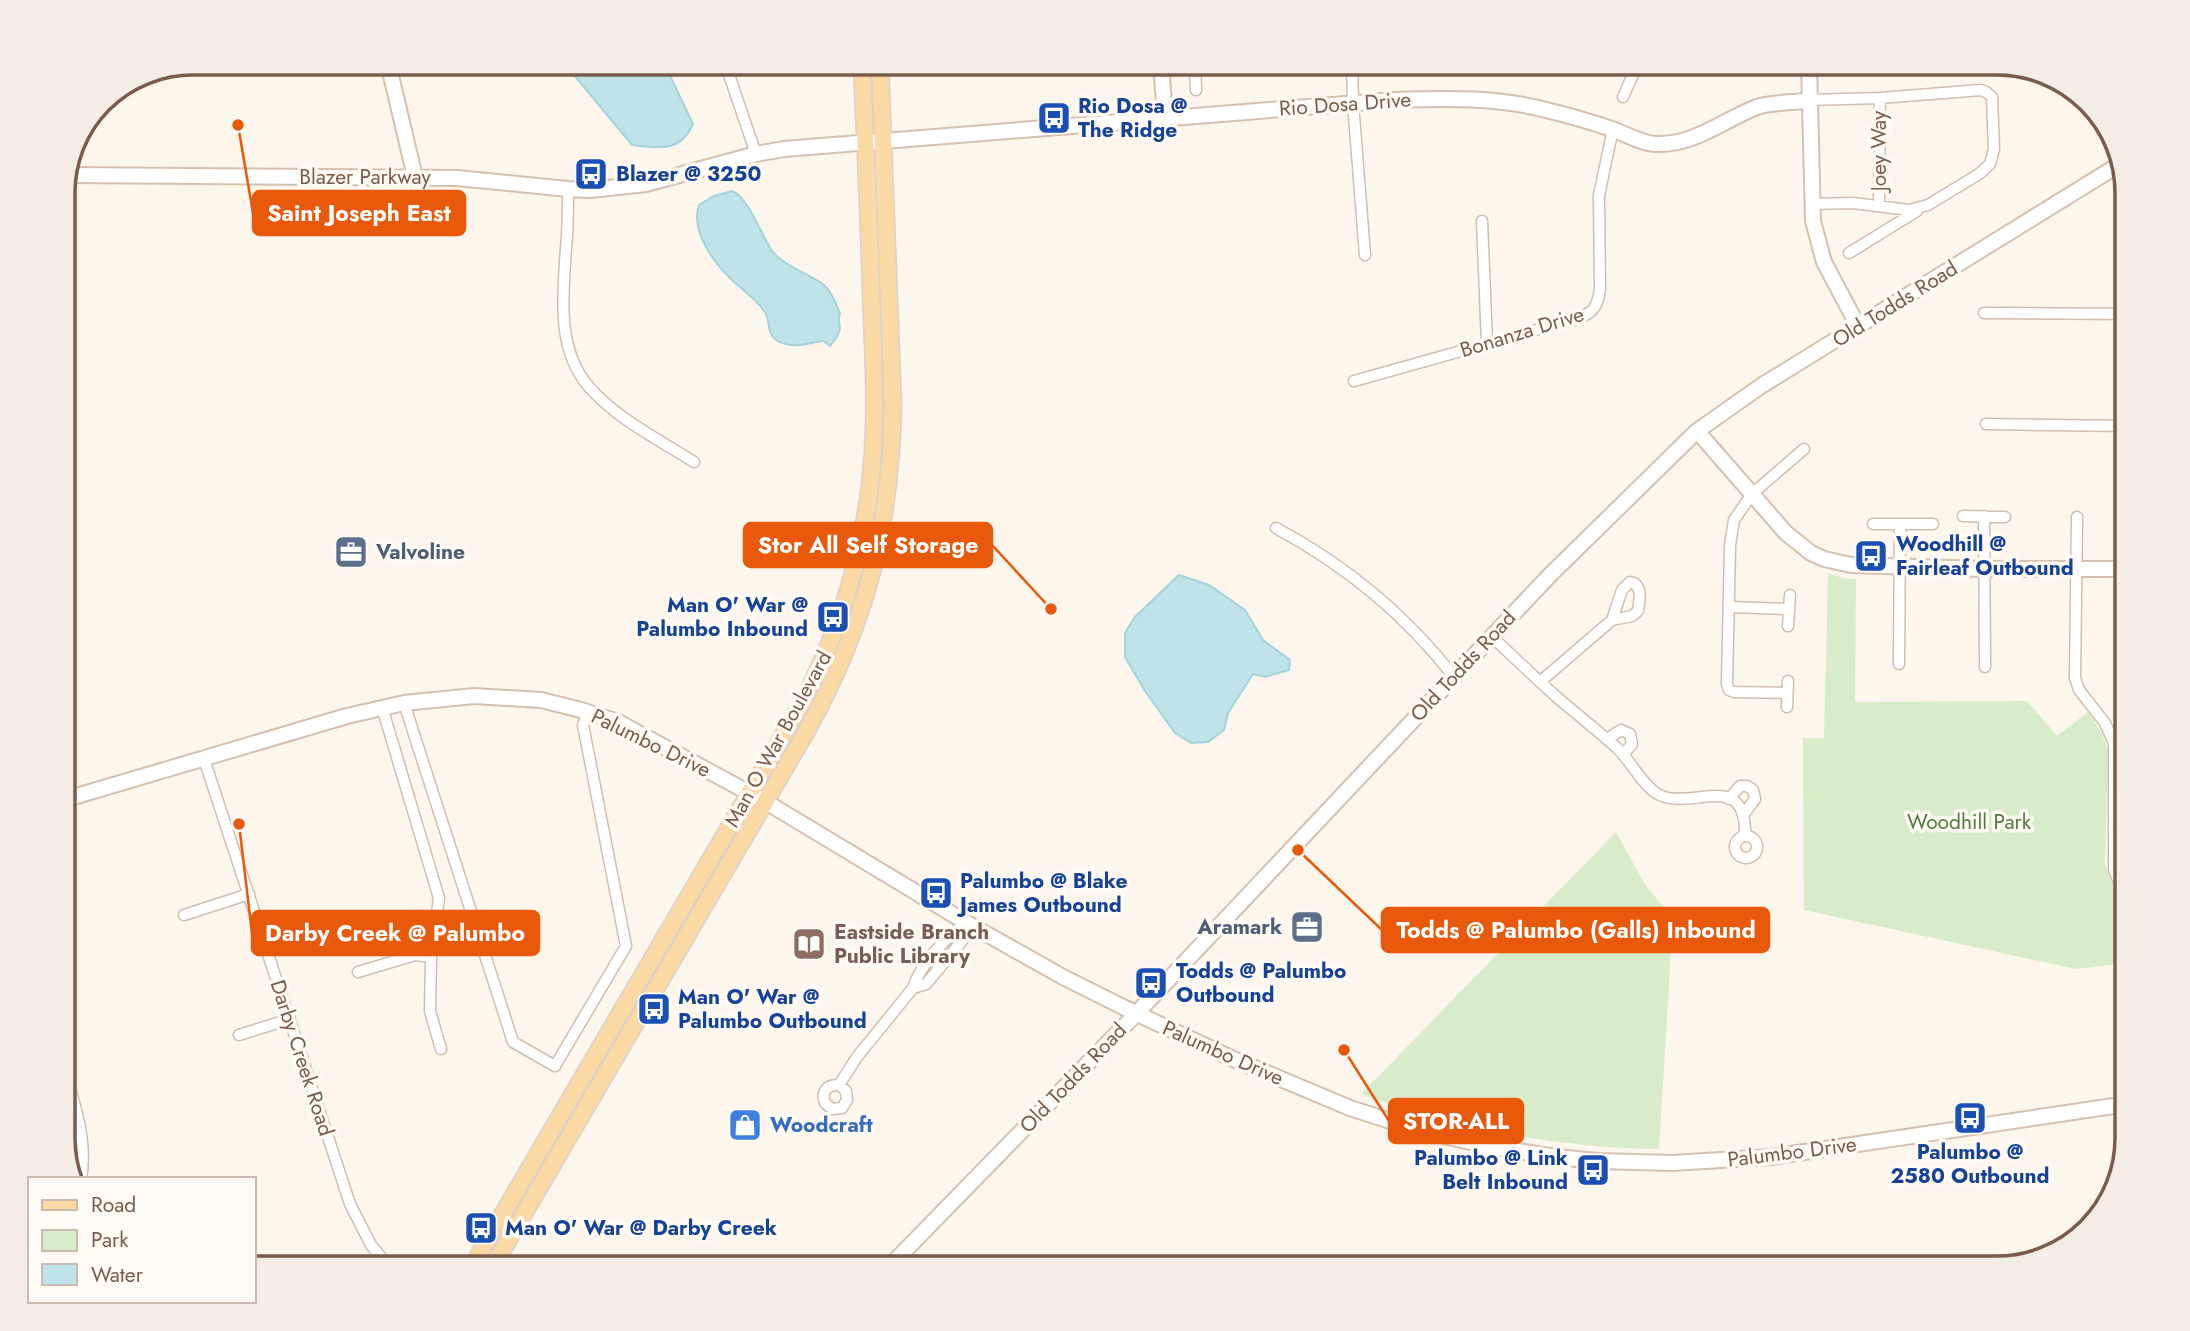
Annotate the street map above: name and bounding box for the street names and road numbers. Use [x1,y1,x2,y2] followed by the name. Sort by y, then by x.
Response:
[1278,84,1412,124] street label: Rio Dosa Drive
[1864,110,1894,194] street label: Joey Way
[299,162,432,192] street label: Blazer Parkway
[1826,253,1964,355] street label: Old Todds Road
[1456,299,1588,365] street label: Bonanza Drive
[1403,604,1523,728] street label: Old Todds Road
[717,645,839,833] street label: Man O War Boulevard
[586,701,716,785] street label: Palumbo Drive
[263,976,341,1140] street label: Darby Creek Road
[1158,1013,1288,1093] street label: Palumbo Drive
[1013,1016,1133,1140] street label: Old Todds Road
[1726,1129,1858,1175] street label: Palumbo Drive

